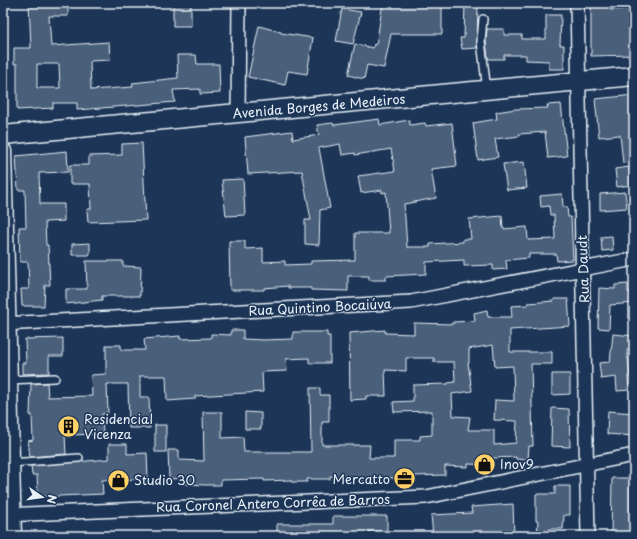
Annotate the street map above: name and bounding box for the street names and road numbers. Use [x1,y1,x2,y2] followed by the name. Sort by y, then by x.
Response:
[232,88,406,123] street label: Avenida Borges de Medeiros
[572,235,593,303] street label: Rua Daudt
[248,293,392,320] street label: Rua Quintino Bocaiúva
[156,489,390,516] street label: Rua Coronel Antero Corrêa de Barros

